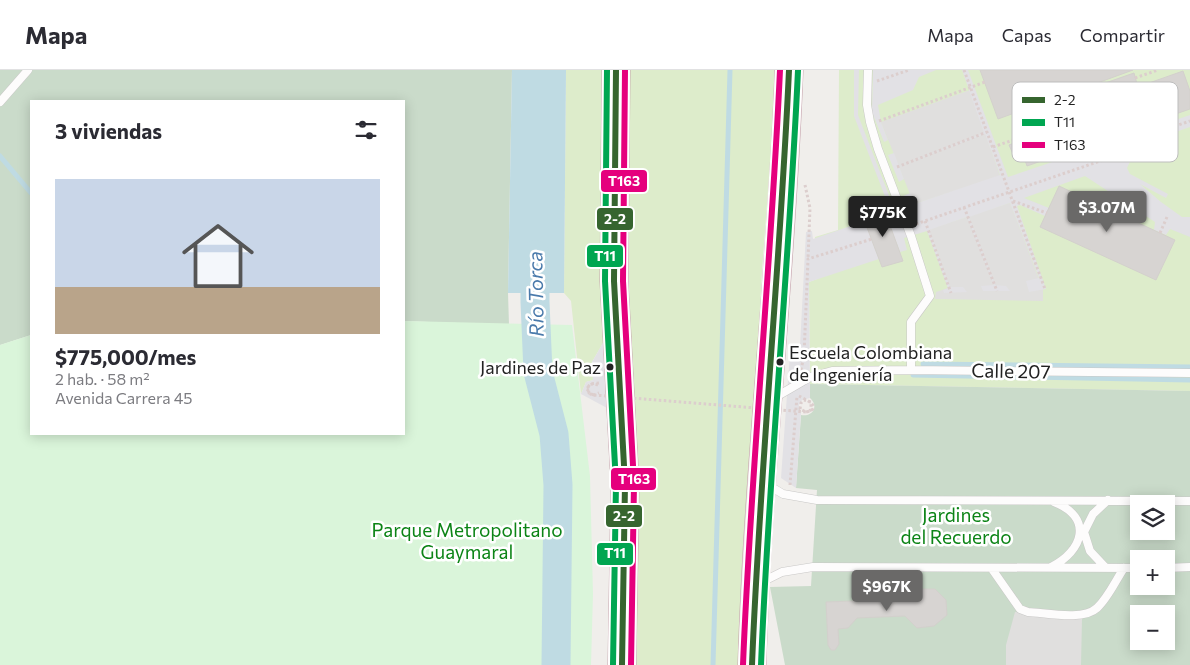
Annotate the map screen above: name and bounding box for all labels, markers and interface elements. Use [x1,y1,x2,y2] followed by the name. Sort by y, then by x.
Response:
[25,20,87,49] text: Mapa
[927,24,974,46] text: Mapa
[1002,24,1052,46] text: Capas
[1080,24,1165,46] text: Compartir
[1012,82,1178,162] legend
[1054,91,1076,108] text: 2-2
[1054,113,1075,130] text: T11
[352,116,380,144] icon: filters
[55,118,162,143] text: 3 viviendas
[1054,136,1085,153] text: T163
[600,169,648,193] line badge: T163
[608,172,640,189] text: T163
[1066,190,1148,233] pin: $3.07M
[848,196,918,238] pin: $775K
[1079,197,1136,216] text: $3.07M
[859,202,907,221] text: $775K
[596,207,634,231] line badge: 2-2
[604,210,626,227] text: 2-2
[173,211,263,301] icon: home
[586,244,624,268] line badge: T11
[594,247,616,264] text: T11
[522,251,548,337] water label: Río Torca
[789,341,952,385] place label: Escuela Colombiana de Ingeniería
[55,344,196,369] text: $775,000/mes
[480,356,601,378] place label: Jardines de Paz
[775,357,785,367] marker: Escuela Colombiana de Ingeniería
[971,358,1051,383] street label: Calle 207
[605,362,615,372] marker: Jardines de Paz
[55,369,150,388] text: 2 hab. · 58 m²
[55,388,192,407] text: Avenida Carrera 45
[610,467,657,491] line badge: T163
[618,470,650,487] text: T163
[1130,495,1175,650] map controls
[1130,495,1175,540] button: layers
[900,503,1012,548] park label: Jardines del Recuerdo
[605,504,643,528] line badge: 2-2
[613,507,635,524] text: 2-2
[371,518,563,563] park label: Parque Metropolitano Guaymaral
[596,542,634,566] line badge: T11
[604,544,626,561] text: T11
[1130,550,1175,595] button: +
[852,570,922,612] pin: $967K
[863,576,911,595] text: $967K
[1130,605,1175,650] button: −

